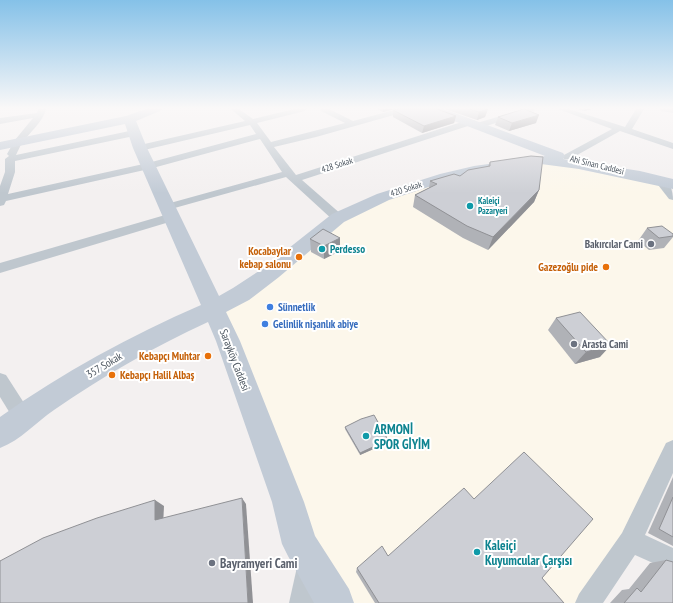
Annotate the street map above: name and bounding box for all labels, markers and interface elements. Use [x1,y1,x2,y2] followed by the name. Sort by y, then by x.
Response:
[569,152,625,177] street label: Ahi Sinan Caddesi
[320,154,354,175] street label: 428 Sokak
[389,178,423,199] street label: 420 Sokak
[478,195,508,216] place label: Kaleiçi Pazaryeri
[465,201,475,211] marker: Kaleiçi Pazaryeri
[585,237,644,251] place label: Bakırcılar Cami
[646,239,656,249] marker: Bakırcılar Cami
[330,242,365,256] place label: Perdesso
[239,244,292,271] place label: Kocabaylar kebap salonu
[317,244,327,254] marker: Perdesso
[294,252,304,262] marker: Kocabaylar kebap salonu
[538,260,598,274] place label: Gazezoğlu pide
[601,262,611,272] marker: Gazezoğlu pide
[278,300,316,314] place label: Sünnetlik
[265,302,275,312] marker: Sünnetlik
[273,317,359,331] place label: Gelinlik nişanlık abiye
[260,319,270,329] marker: Gelinlik nişanlık abiye
[217,327,253,393] street label: Sarayköy Caddesi
[581,337,629,351] place label: Arasta Cami
[569,339,579,349] marker: Arasta Cami
[84,349,125,381] street label: 357 Sokak
[139,349,201,363] place label: Kebapçı Muhtar
[203,351,213,361] marker: Kebapçı Muhtar
[120,368,195,382] place label: Kebapçı Halil Albaş
[107,370,117,380] marker: Kebapçı Halil Albaş
[373,421,430,453] place label: ARMONİ SPOR GİYİM
[361,431,371,441] marker: ARMONİ SPOR GİYİM
[485,537,572,569] place label: Kaleiçi Kuyumcular Çarşısı
[472,547,482,557] marker: Kaleiçi Kuyumcular Çarşısı
[220,555,297,572] place label: Bayramyeri Cami
[207,558,217,568] marker: Bayramyeri Cami

